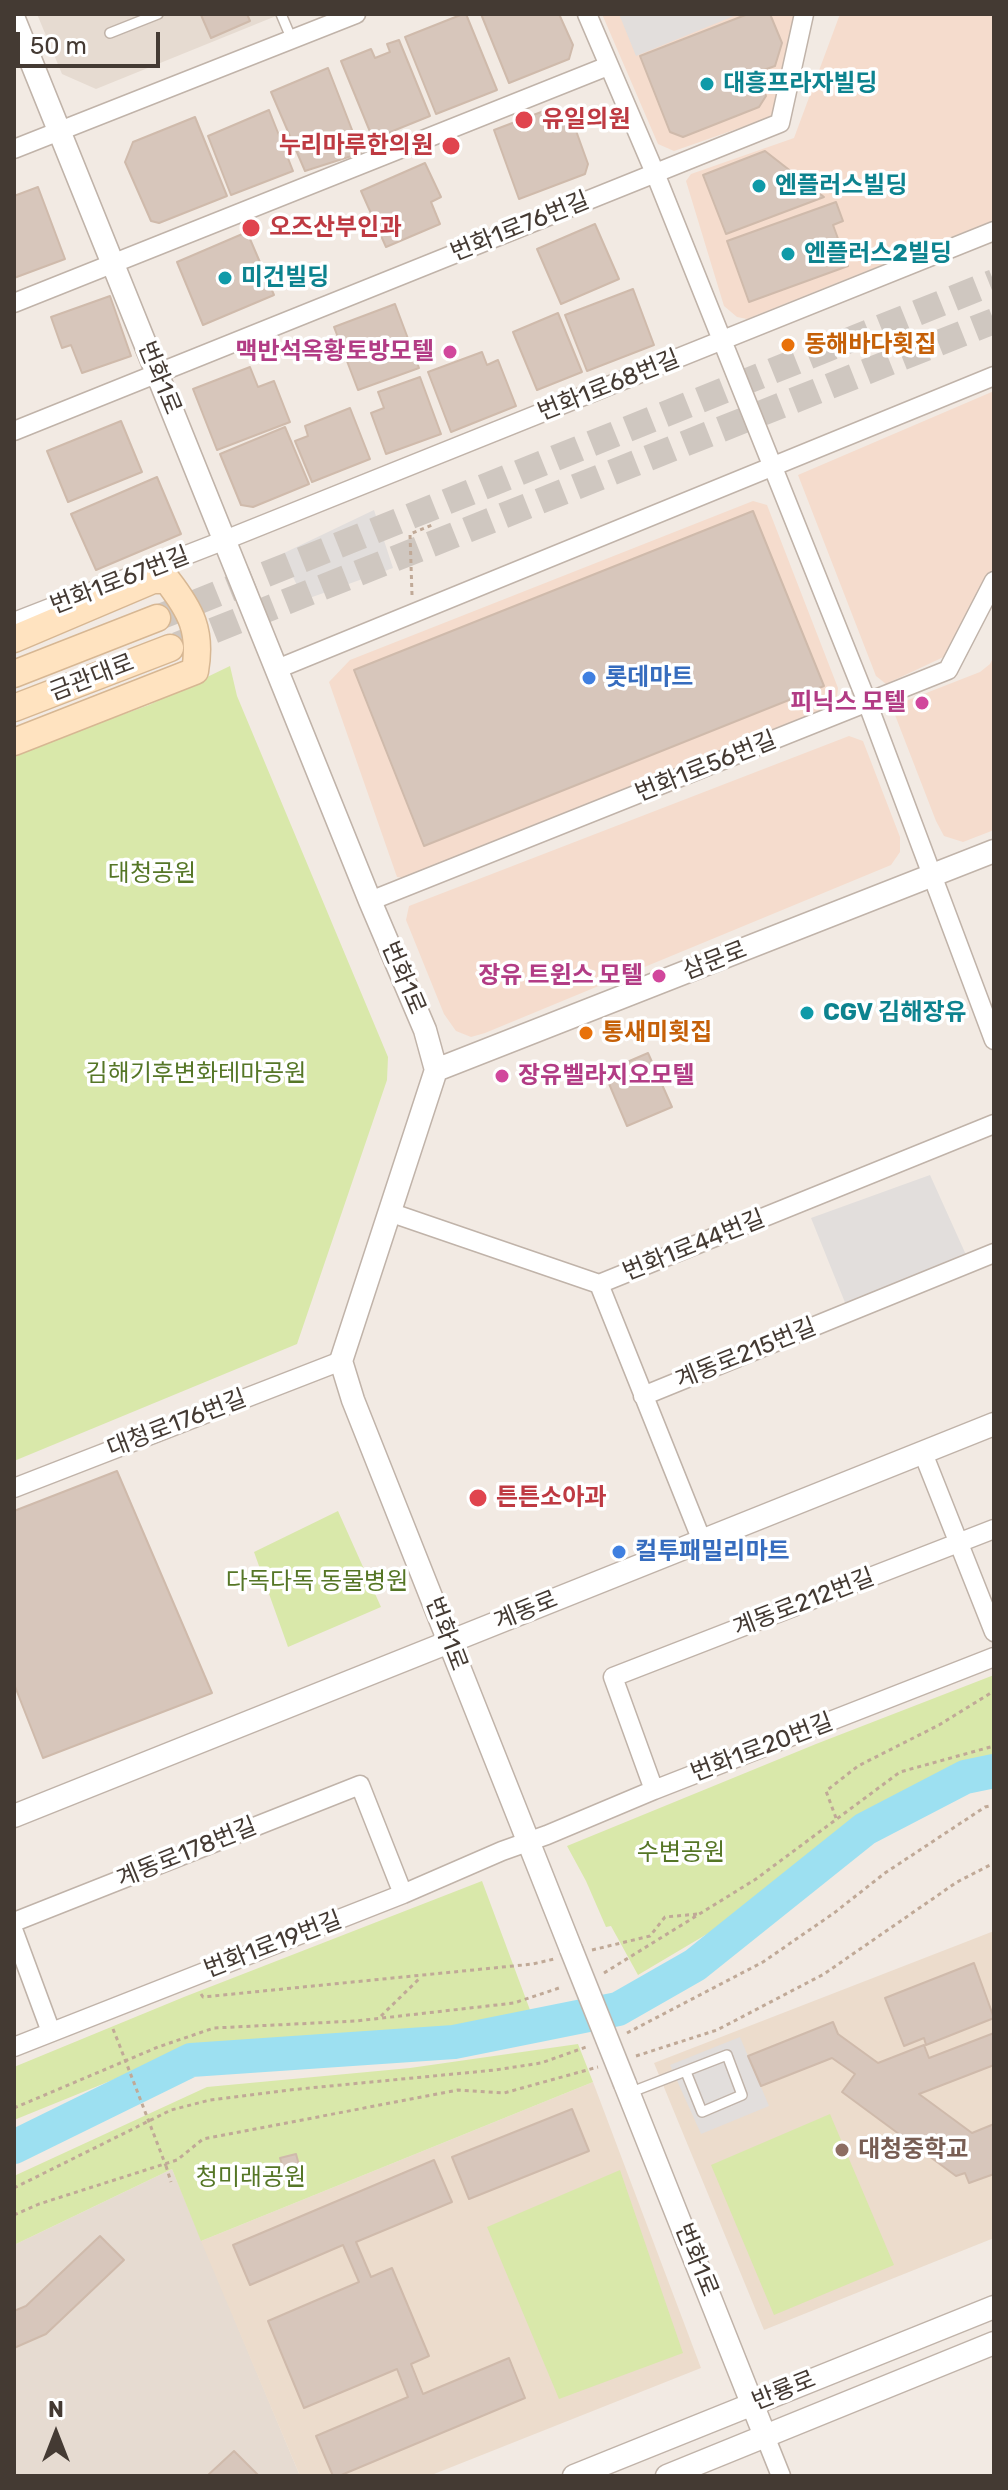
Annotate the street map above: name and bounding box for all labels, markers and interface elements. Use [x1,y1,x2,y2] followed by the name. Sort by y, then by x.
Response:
[20,16,164,66] scale bar
[30,32,87,60] text: 50 m
[723,70,878,98] place label: 대흥프라자빌딩
[698,75,716,93] marker: 대흥프라자빌딩
[542,106,630,134] place label: 유일의원
[513,109,535,131] marker: 유일의원
[278,132,433,160] place label: 누리마루한의원
[440,135,462,157] marker: 누리마루한의원
[775,172,907,200] place label: 엔플러스빌딩
[750,177,768,195] marker: 엔플러스빌딩
[447,186,593,268] street label: 번화1로76번길
[269,214,401,242] place label: 오즈산부인과
[240,217,262,239] marker: 오즈산부인과
[804,240,952,268] place label: 엔플러스2빌딩
[779,245,797,263] marker: 엔플러스2빌딩
[241,264,329,292] place label: 미건빌딩
[216,269,234,287] marker: 미건빌딩
[804,331,936,359] place label: 동해바다횟집
[779,336,797,354] marker: 동해바다횟집
[131,337,187,419] street label: 번화1로
[235,338,434,366] place label: 맥반석옥황토방모텔
[441,343,459,361] marker: 맥반석옥황토방모텔
[534,344,684,428] street label: 번화1로68번길
[46,541,194,621] street label: 번화1로67번길
[46,649,138,707] street label: 금관대로
[605,664,693,692] place label: 롯데마트
[580,669,598,687] marker: 롯데마트
[790,689,906,717] place label: 피닉스 모텔
[913,694,931,712] marker: 피닉스 모텔
[631,726,781,808] street label: 번화1로56번길
[108,860,196,888] park label: 대청공원
[679,936,751,986] street label: 삼문로
[375,937,431,1019] street label: 번화1로
[478,962,643,990] place label: 장유 트윈스 모텔
[650,967,668,985] marker: 장유 트윈스 모텔
[823,999,967,1027] place label: CGV 김해장유
[798,1004,816,1022] marker: CGV 김해장유
[602,1019,712,1047] place label: 통새미횟집
[577,1024,595,1042] marker: 통새미횟집
[86,1060,306,1088] park label: 김해기후변화테마공원
[518,1062,695,1090] place label: 장유벨라지오모텔
[493,1067,511,1085] marker: 장유벨라지오모텔
[619,1204,769,1288] street label: 번화1로44번길
[672,1313,820,1395] street label: 계동로215번길
[103,1384,251,1464] street label: 대청로176번길
[496,1484,606,1512] place label: 튼튼소아과
[467,1487,489,1509] marker: 튼튼소아과
[635,1538,790,1566] place label: 컬투패밀리마트
[610,1543,628,1561] marker: 컬투패밀리마트
[729,1563,879,1643] street label: 계동로212번길
[226,1568,408,1596] park label: 다독다독 동물병원
[490,1585,562,1637] street label: 계동로
[419,1593,473,1675] street label: 번화1로
[687,1708,837,1788] street label: 번화1로20번길
[113,1812,261,1894] street label: 계동로178번길
[637,1839,725,1867] park label: 수변공원
[200,1906,346,1984] street label: 번화1로19번길
[858,2136,968,2164] place label: 대청중학교
[833,2141,851,2159] marker: 대청중학교
[196,2164,306,2192] park label: 청미래공원
[668,2219,724,2301] street label: 번화1로
[748,2365,820,2417] street label: 반룡로
[16,2394,96,2474] north arrow
[48,2396,64,2423] text: N

